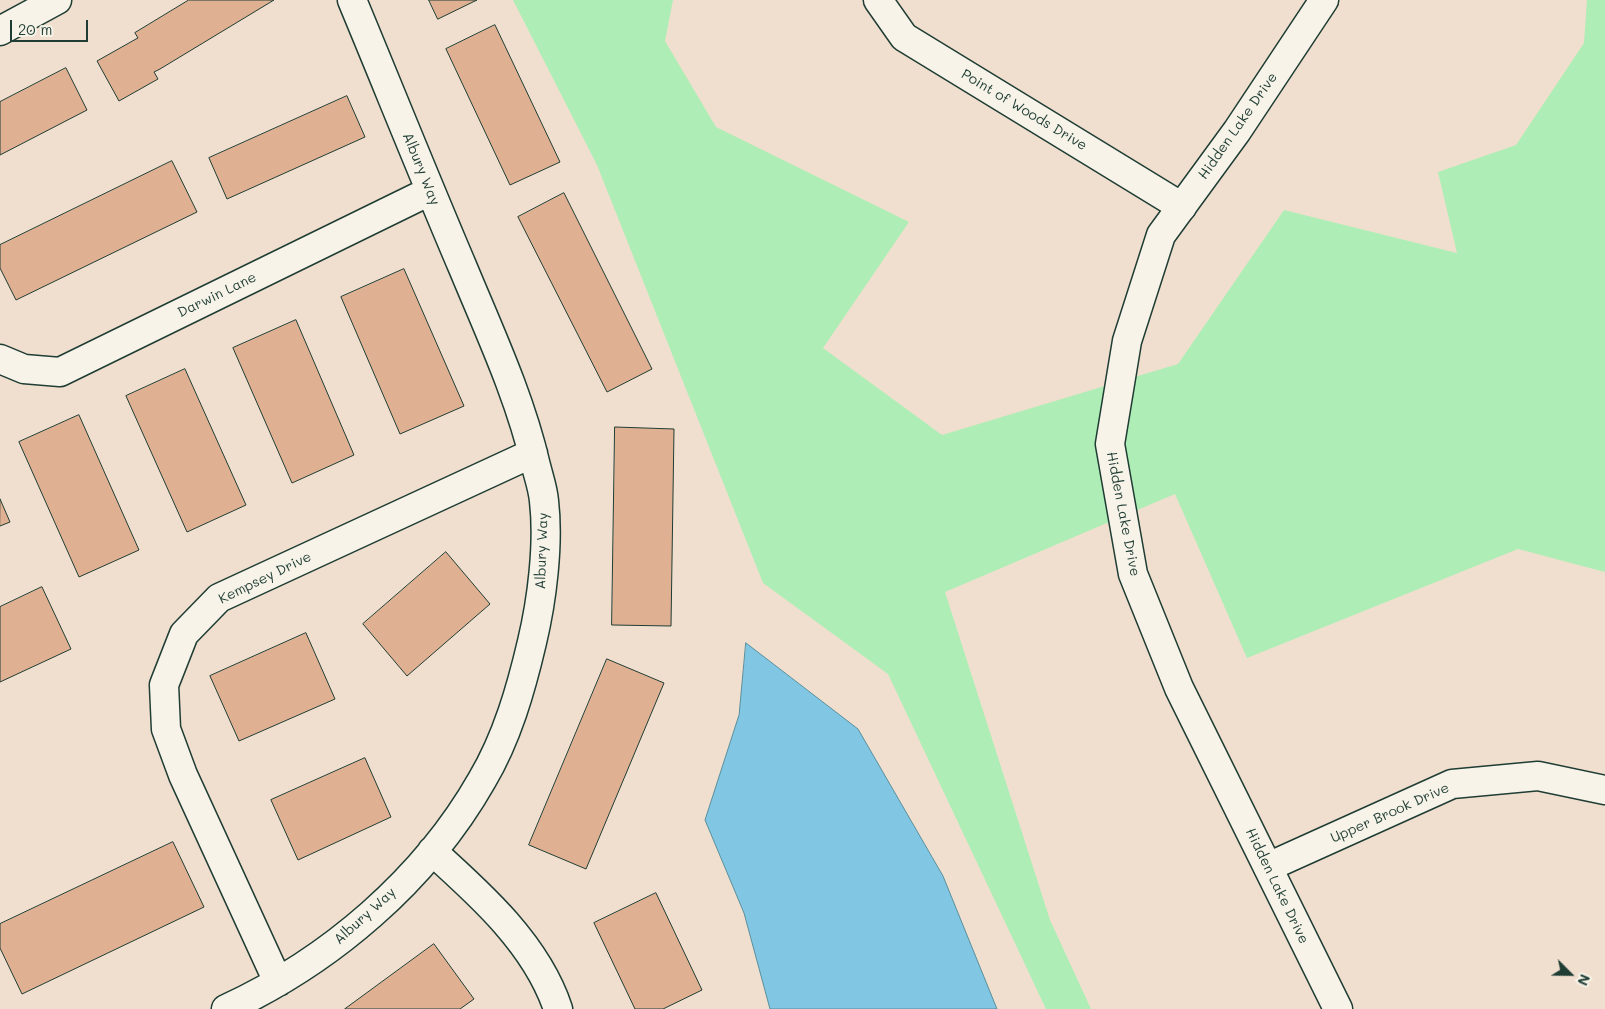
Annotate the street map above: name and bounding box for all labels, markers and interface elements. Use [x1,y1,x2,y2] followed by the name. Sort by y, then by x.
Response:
[12,10,90,42] scale bar
[18,19,52,39] text: 20 m
[958,66,1090,154] street label: Point of Woods Drive
[1195,69,1281,183] street label: Hidden Lake Drive
[399,130,443,208] street label: Albury Way
[175,269,259,321] street label: Darwin Lane
[1103,450,1143,578] street label: Hidden Lake Drive
[532,512,552,590] street label: Albury Way
[216,548,314,608] street label: Kempsey Drive
[1328,779,1452,847] street label: Upper Brook Drive
[1242,825,1312,947] street label: Hidden Lake Drive
[331,884,399,948] street label: Albury Way
[1545,949,1595,999] north arrow
[1573,971,1595,989] text: N

